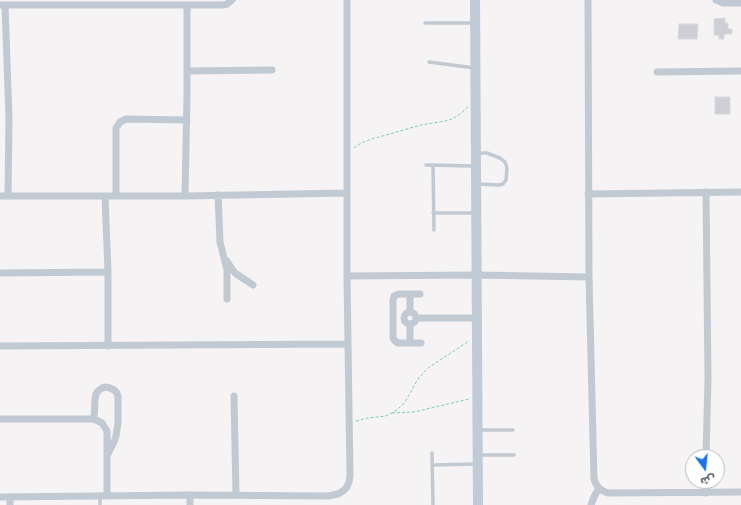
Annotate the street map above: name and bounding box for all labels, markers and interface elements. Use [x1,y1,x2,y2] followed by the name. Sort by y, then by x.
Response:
[685,449,725,489] north arrow
[699,472,717,488] text: ش

